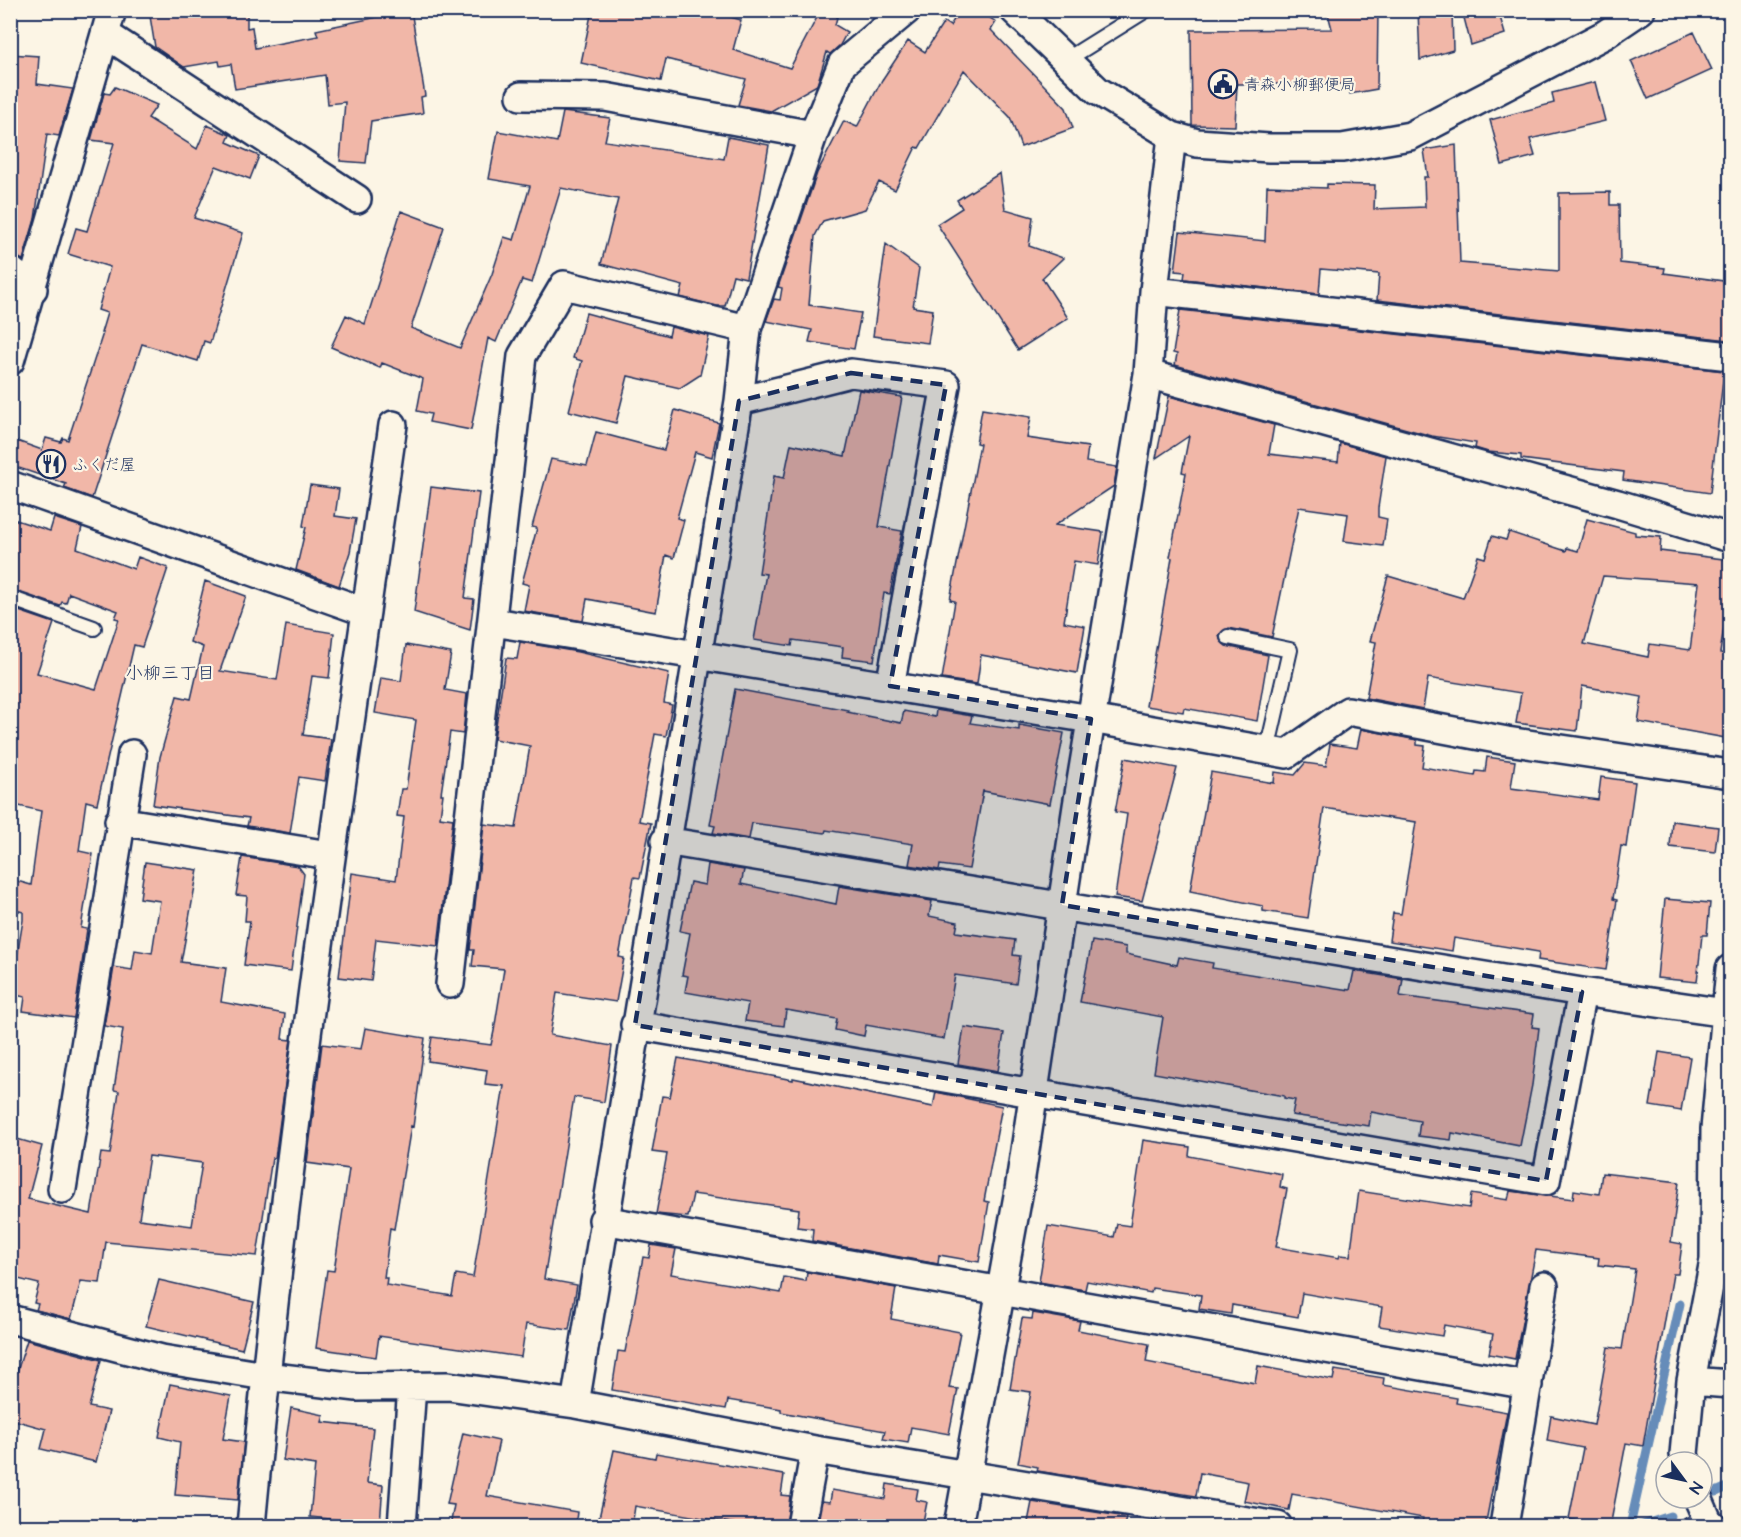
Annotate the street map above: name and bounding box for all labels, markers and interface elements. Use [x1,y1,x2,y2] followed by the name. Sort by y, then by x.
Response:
[1207,68,1239,100] public building icon: 青森小柳郵便局
[1244,74,1356,96] place label: 青森小柳郵便局
[35,448,67,480] restaurant icon: ふくだ屋
[72,454,136,476] place label: ふくだ屋
[125,661,215,686] district label: 小柳三丁目
[1654,1450,1714,1510] north arrow
[1684,1477,1708,1498] text: N

